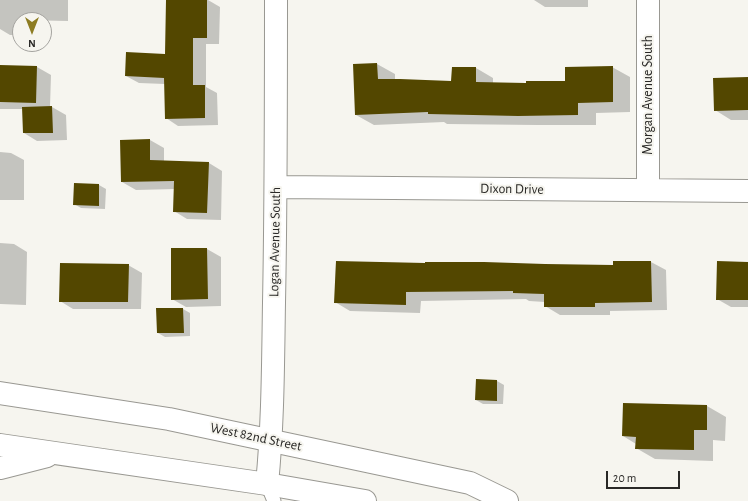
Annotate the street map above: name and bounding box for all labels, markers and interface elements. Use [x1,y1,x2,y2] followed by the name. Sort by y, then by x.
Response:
[12,12,52,52] north arrow
[640,35,656,155] street label: Morgan Avenue South
[28,38,36,49] text: N
[480,180,544,198] street label: Dixon Drive
[266,187,284,297] street label: Logan Avenue South
[209,419,303,455] street label: West 82nd Street
[608,463,682,489] scale bar
[613,472,636,484] text: 20 m

